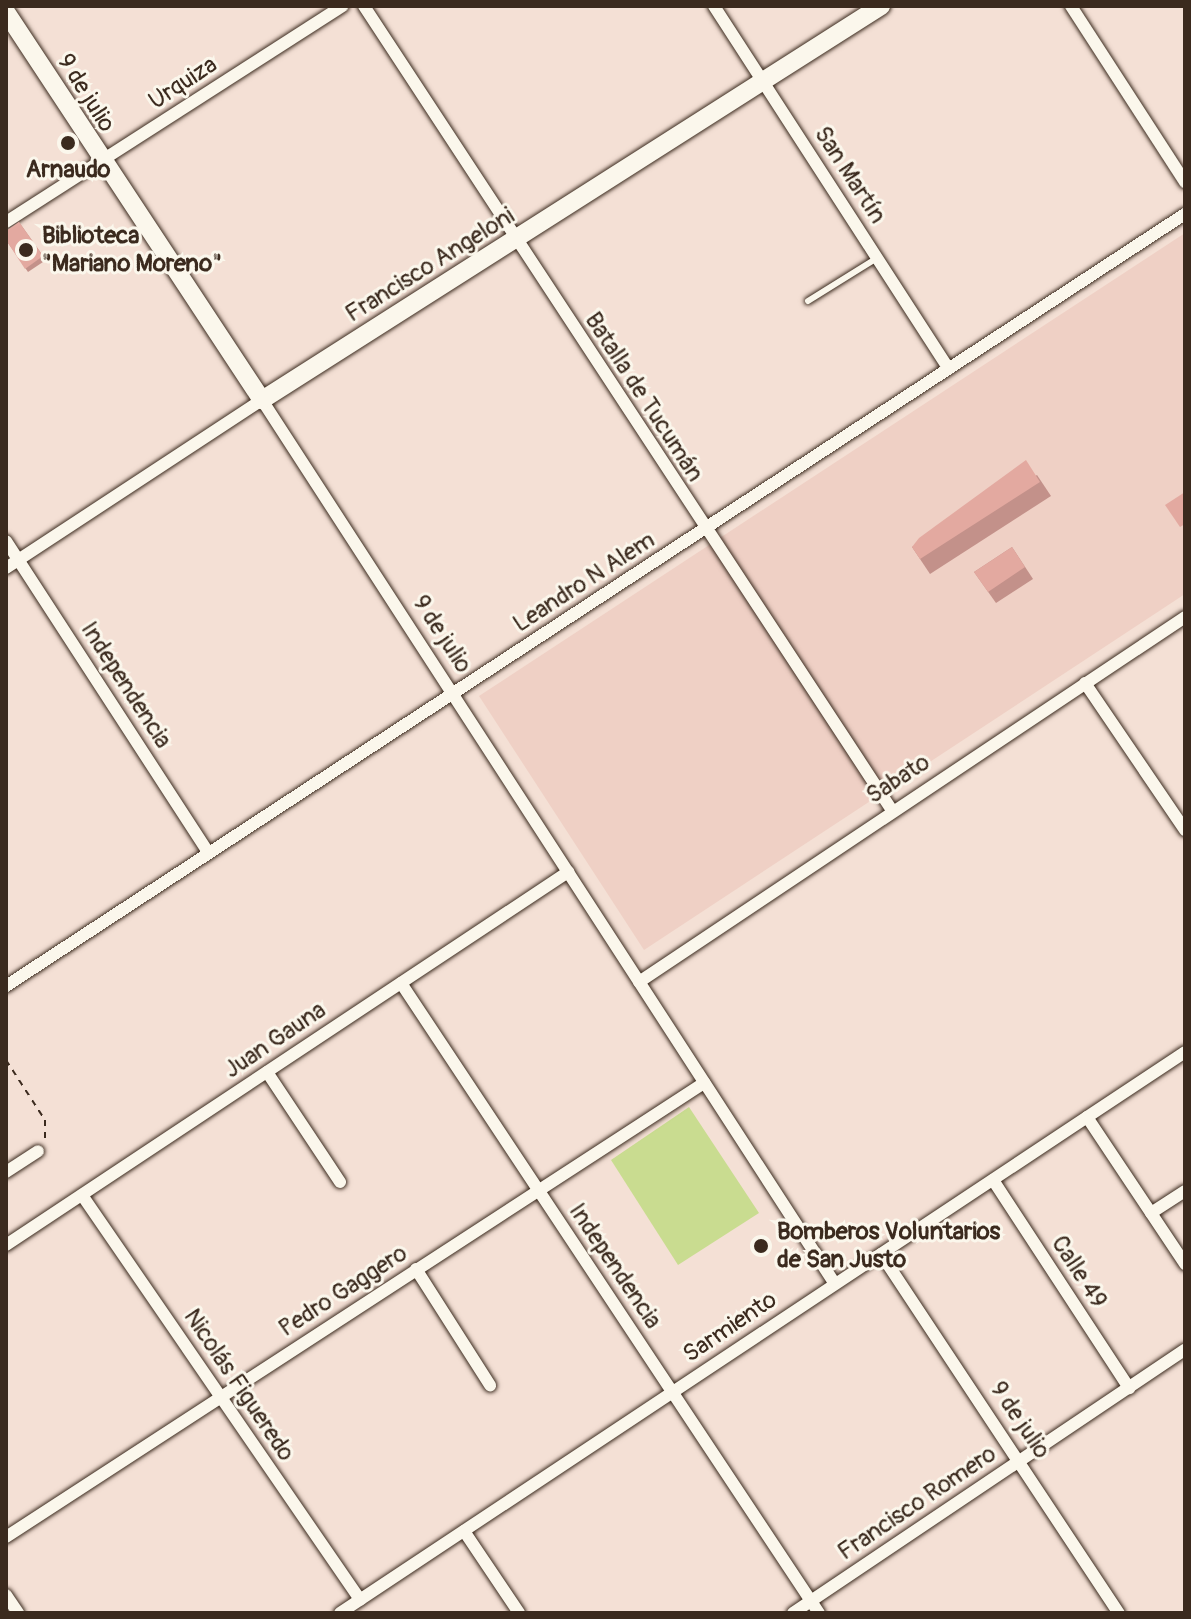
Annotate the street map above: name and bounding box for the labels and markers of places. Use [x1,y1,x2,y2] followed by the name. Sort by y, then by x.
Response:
[59,134,77,152] marker: Arnaudo
[26,156,110,184] place label: Arnaudo
[42,222,222,278] place label: Biblioteca "Mariano Moreno"
[17,241,35,259] marker: Biblioteca "Mariano Moreno"
[777,1218,1000,1274] place label: Bomberos Voluntarios de San Justo
[752,1237,770,1255] marker: Bomberos Voluntarios de San Justo

